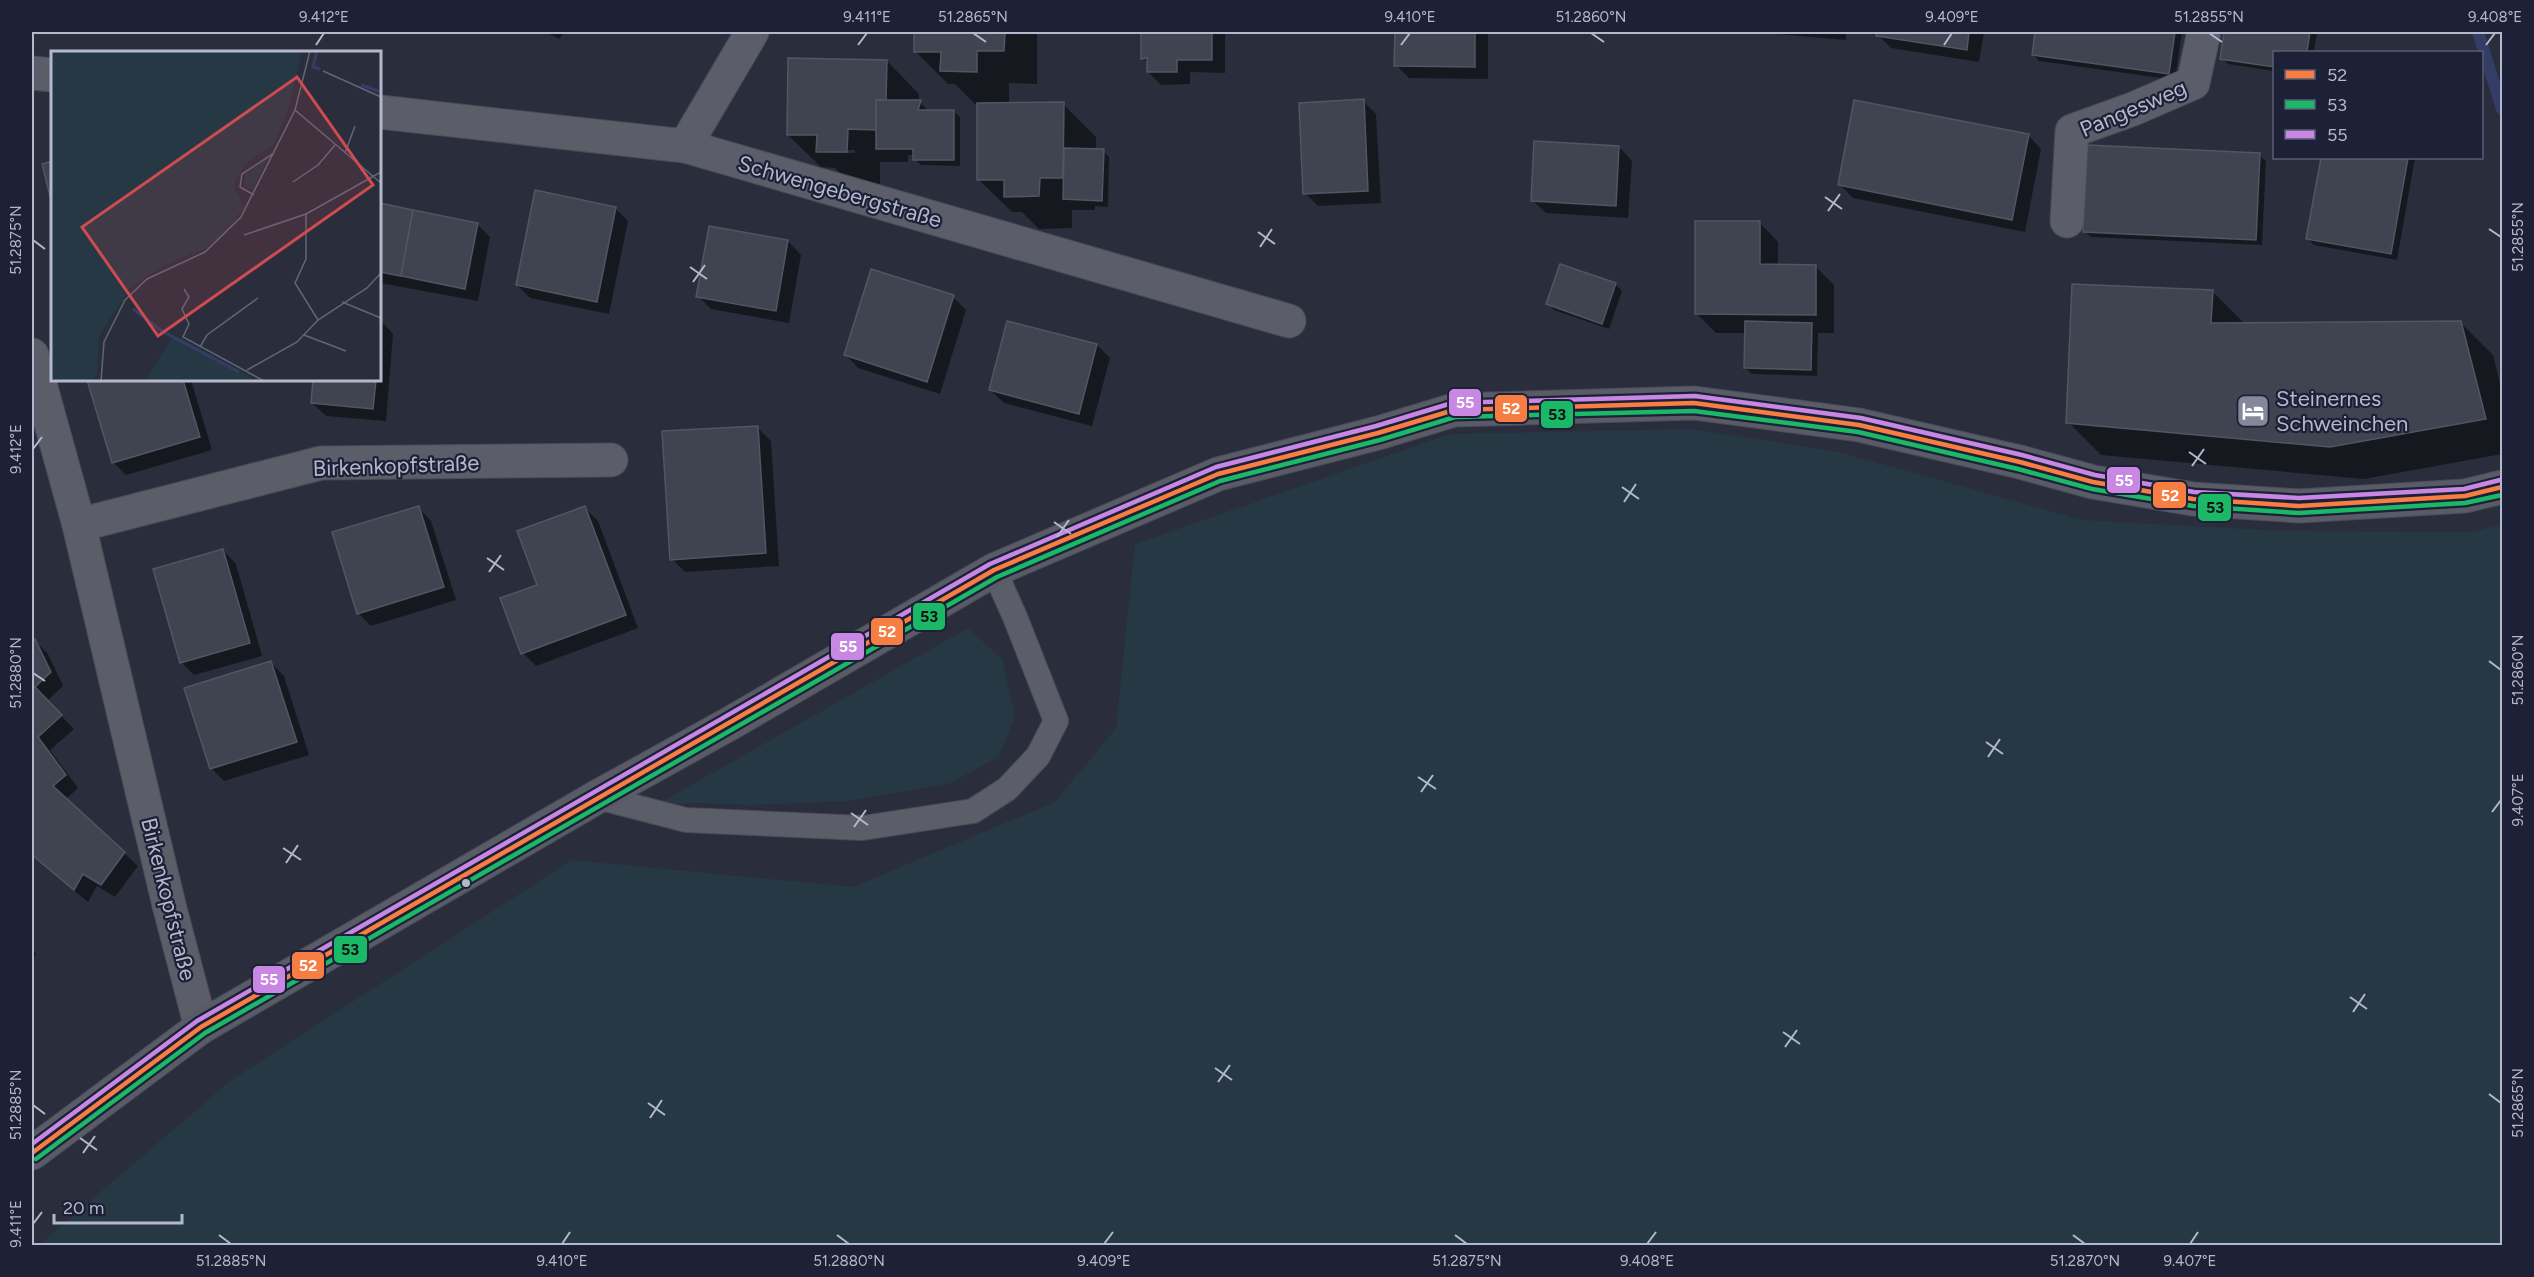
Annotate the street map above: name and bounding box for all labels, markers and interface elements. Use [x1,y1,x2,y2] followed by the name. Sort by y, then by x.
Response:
[299,8,349,26] text: 9.412°E
[843,8,891,26] text: 9.411°E
[938,8,1008,26] text: 51.2865°N
[1384,8,1436,26] text: 9.410°E
[1556,8,1626,26] text: 51.2860°N
[1925,8,1979,26] text: 9.409°E
[2174,8,2244,26] text: 51.2855°N
[2468,8,2522,26] text: 9.408°E
[51,51,381,381] inset map
[2273,51,2483,159] legend
[2327,64,2347,86] text: 52
[2076,74,2191,143] street label: Pangesweg
[2327,94,2347,116] text: 53
[2327,124,2348,146] text: 55
[735,149,945,233] street label: Schwengebergstraße
[2509,202,2527,272] text: 51.2855°N
[7,205,25,275] text: 51.2875°N
[2276,385,2408,437] place label: Steinernes Schweinchen
[1448,388,1482,417] line badge: 55
[1456,393,1474,412] text: 55
[2235,393,2271,429] hotel icon: Steinernes Schweinchen
[1494,394,1528,423] line badge: 52
[1502,399,1520,418] text: 52
[1540,400,1574,429] line badge: 53
[1548,405,1566,424] text: 53
[7,424,25,474] text: 9.412°E
[312,449,480,482] street label: Birkenkopfstraße
[2106,466,2141,494] line badge: 55
[2115,471,2133,490] text: 55
[2152,481,2187,509] line badge: 52
[2161,486,2179,505] text: 52
[2197,493,2232,522] line badge: 53
[2206,498,2224,517] text: 53
[912,602,946,631] line badge: 53
[920,607,938,626] text: 53
[870,617,904,646] line badge: 52
[878,622,896,641] text: 52
[830,632,865,661] line badge: 55
[2509,635,2527,705] text: 51.2860°N
[7,637,25,709] text: 51.2880°N
[839,637,857,656] text: 55
[2509,773,2527,827] text: 9.407°E
[135,815,202,983] street label: Birkenkopfstraße
[460,877,472,889] unlabelled marker
[333,935,368,964] line badge: 53
[341,940,359,959] text: 53
[291,951,325,980] line badge: 52
[299,956,317,975] text: 52
[252,965,286,994] line badge: 55
[260,970,278,989] text: 55
[2509,1068,2527,1138] text: 51.2865°N
[7,1070,25,1140] text: 51.2885°N
[54,1187,182,1225] scale bar
[63,1197,104,1219] text: 20 m
[7,1200,25,1248] text: 9.411°E
[196,1252,266,1270] text: 51.2885°N
[536,1252,588,1270] text: 9.410°E
[813,1252,885,1270] text: 51.2880°N
[1077,1252,1131,1270] text: 9.409°E
[1432,1252,1502,1270] text: 51.2875°N
[1620,1252,1674,1270] text: 9.408°E
[2050,1252,2120,1270] text: 51.2870°N
[2163,1252,2217,1270] text: 9.407°E

